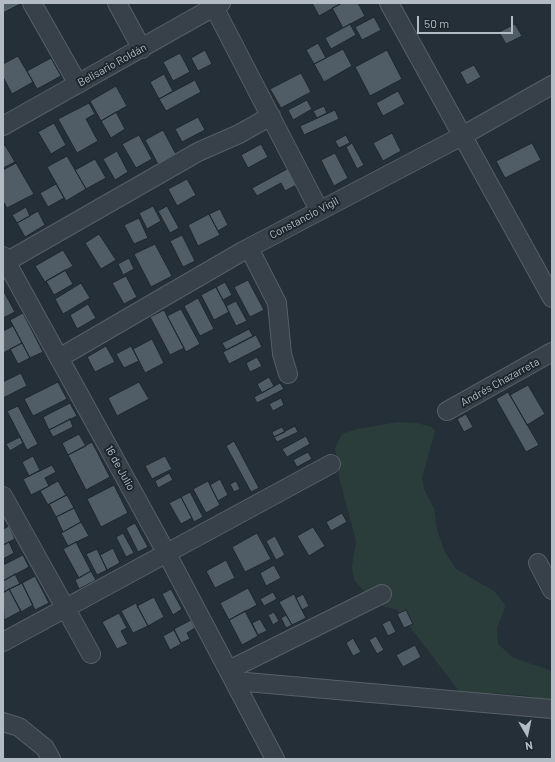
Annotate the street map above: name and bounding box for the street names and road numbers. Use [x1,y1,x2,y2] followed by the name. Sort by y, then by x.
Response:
[75,41,149,89] street label: Belisario Roldán
[267,194,341,242] street label: Constancio Vigil
[458,355,542,409] street label: Andrés Chazarreta
[102,443,138,493] street label: 16 de Julio

